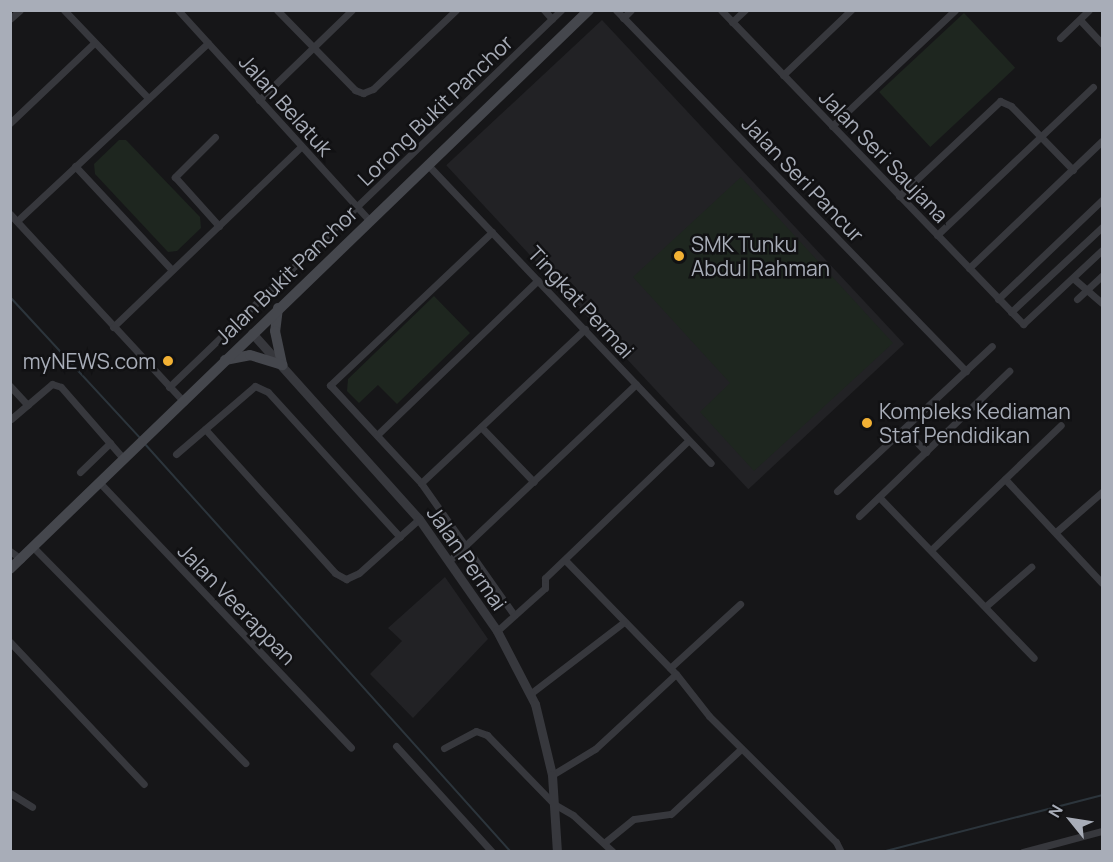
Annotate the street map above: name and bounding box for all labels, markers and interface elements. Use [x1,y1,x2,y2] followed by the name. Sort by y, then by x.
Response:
[352,30,518,190] street label: Lorong Bukit Panchor
[234,49,338,161] street label: Jalan Belatuk
[814,84,954,228] street label: Jalan Seri Saujana
[737,111,869,247] street label: Jalan Seri Pancur
[210,201,362,349] street label: Jalan Bukit Panchor
[691,231,830,281] place label: SMK Tunku Abdul Rahman
[523,241,639,363] street label: Tingkat Permai
[672,249,686,263] marker: SMK Tunku Abdul Rahman
[23,348,156,374] place label: myNEWS.com
[161,354,175,368] marker: myNEWS.com
[879,398,1071,448] place label: Kompleks Kediaman Staf Pendidikan
[860,416,874,430] marker: Kompleks Kediaman Staf Pendidikan
[422,501,512,615] street label: Jalan Permai
[173,538,301,670] street label: Jalan Veerappan
[1041,790,1101,850] north arrow
[1043,801,1068,821] text: N

